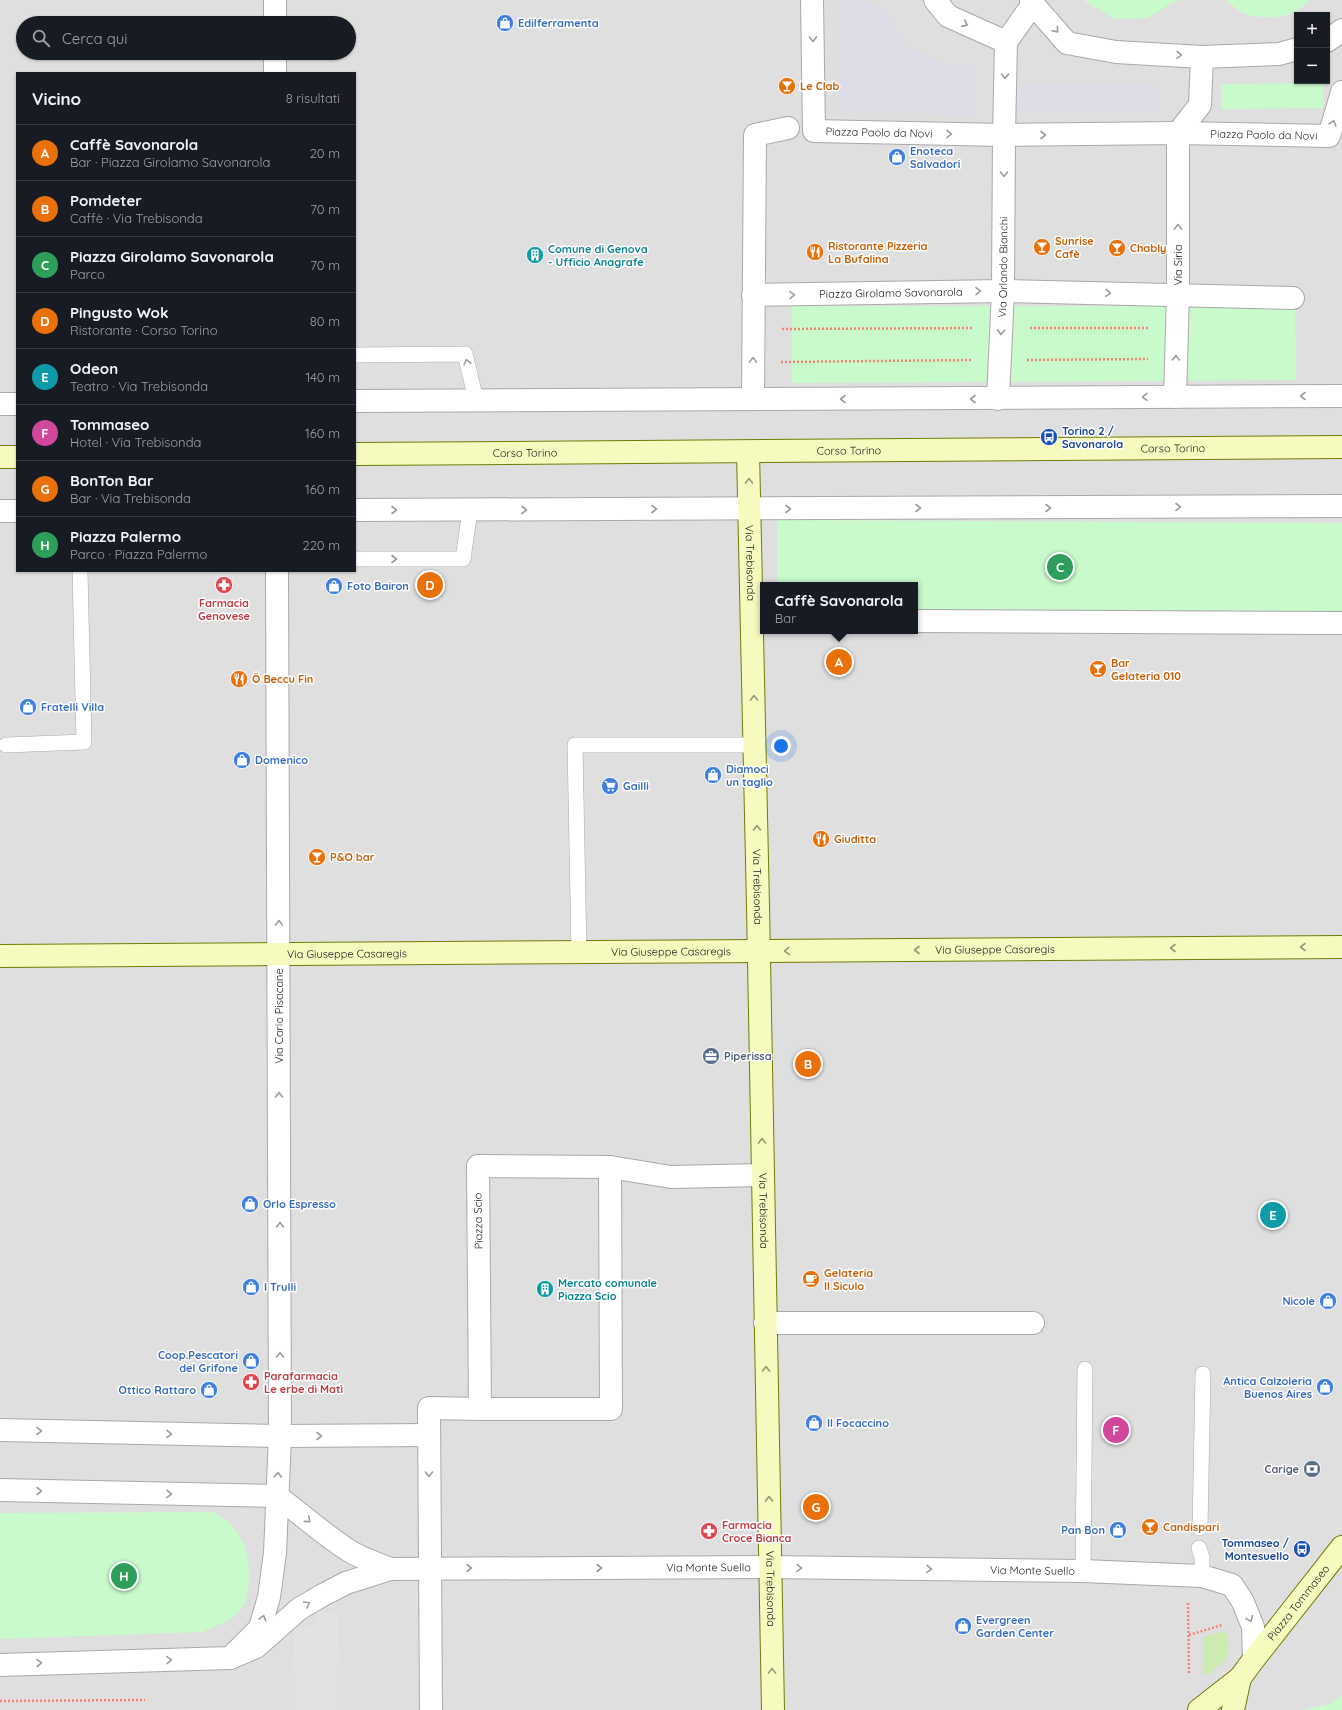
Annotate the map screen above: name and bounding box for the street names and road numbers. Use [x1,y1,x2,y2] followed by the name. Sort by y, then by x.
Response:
[825,124,933,140] street label: Piazza Paolo da Novi
[1210,127,1318,143] street label: Piazza Paolo da Novi
[995,217,1010,318] street label: Via Orlando Bianchi
[1171,244,1185,286] street label: Via Siria
[819,285,963,301] street label: Piazza Girolamo Savonarola
[1141,441,1206,455] street label: Corso Torino
[817,443,882,458] street label: Corso Torino
[493,446,558,460] street label: Corso Torino
[743,525,758,601] street label: Via Trebisonda
[750,849,765,925] street label: Via Trebisonda
[935,942,1055,957] street label: Via Giuseppe Casaregis
[611,944,731,959] street label: Via Giuseppe Casaregis
[287,946,407,961] street label: Via Giuseppe Casaregis
[272,968,286,1064] street label: Via Carlo Pisacane
[756,1173,771,1249] street label: Via Trebisonda
[471,1192,485,1249] street label: Piazza Scio
[763,1551,778,1627] street label: Via Trebisonda
[666,1560,751,1575] street label: Via Monte Suello
[1264,1562,1333,1643] street label: Piazza Tommaseo
[990,1563,1075,1578] street label: Via Monte Suello

